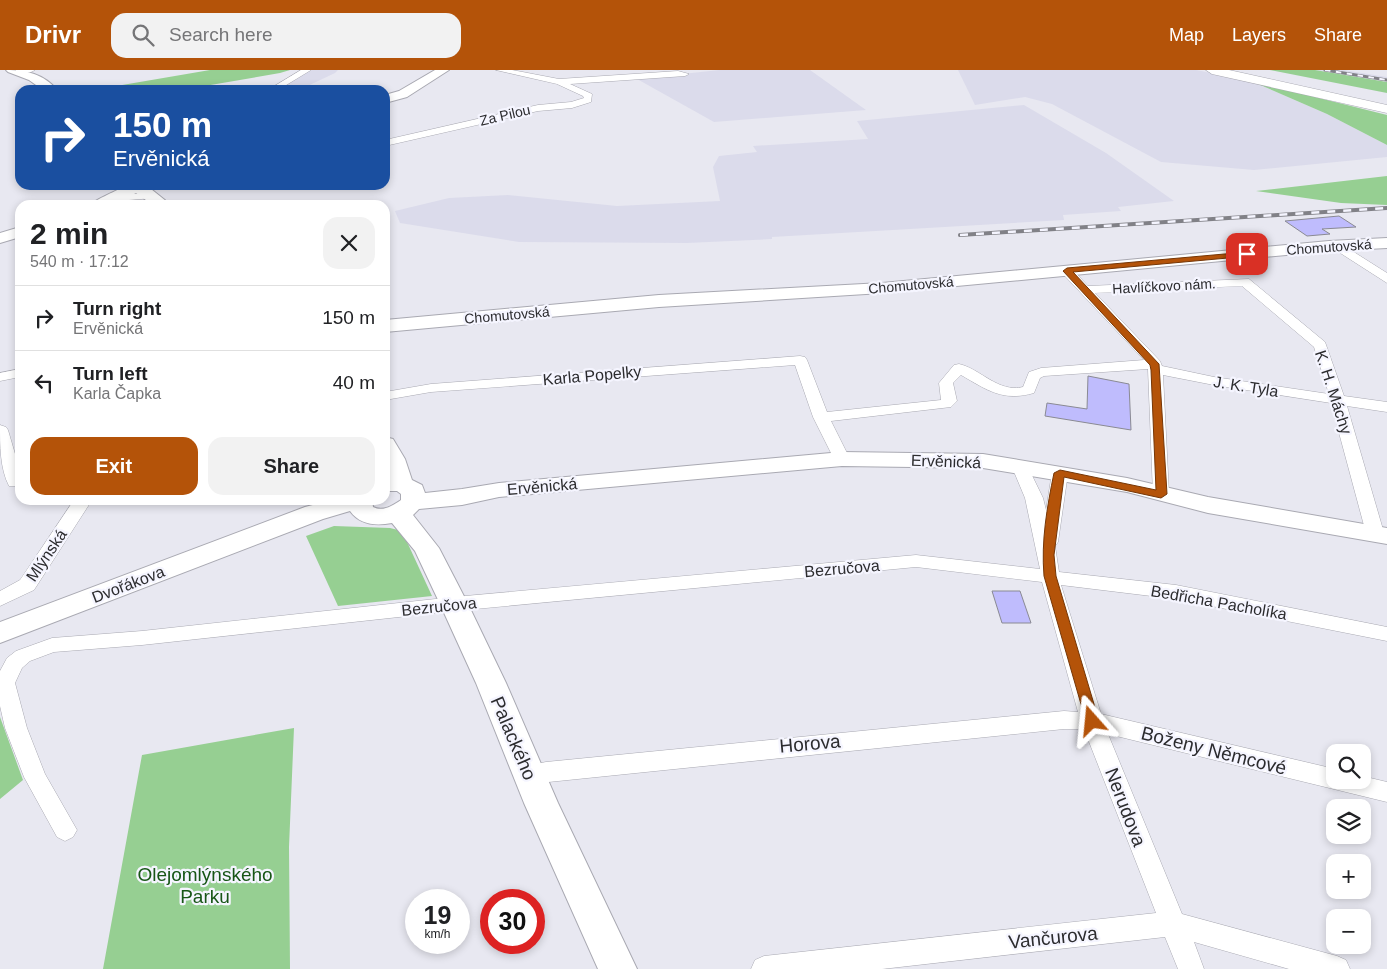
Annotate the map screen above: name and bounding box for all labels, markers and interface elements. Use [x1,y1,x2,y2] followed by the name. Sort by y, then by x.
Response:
[111,13,461,58] search box
[25,21,81,48] text: Drivr
[129,21,157,49] icon: search
[169,24,273,45] text: Search here
[1169,25,1204,45] text: Map
[1232,25,1286,45] text: Layers
[1314,25,1362,45] text: Share
[478,101,532,129] street label: Za Pilou
[30,105,95,170] icon: right
[113,105,212,144] text: 150 m
[113,146,210,171] text: Ervěnická
[30,217,108,250] text: 2 min
[323,217,375,269] button: close
[1226,233,1268,275] pin
[1286,236,1372,258] street label: Chomutovská
[1233,240,1261,268] icon: arrive
[30,253,129,270] text: 540 m · 17:12
[868,273,955,297] street label: Chomutovská
[1112,275,1216,297] street label: Havlíčkovo nám.
[73,298,161,319] text: Turn right
[464,303,551,327] street label: Chomutovská
[30,304,58,332] icon: right
[322,307,375,328] text: 150 m
[73,320,143,337] text: Ervěnická
[1312,348,1355,436] street label: K. H. Máchy
[73,363,148,384] text: Turn left
[542,363,642,388] street label: Karla Popelky
[30,369,58,397] icon: left
[333,372,375,393] text: 40 m
[1212,373,1280,400] street label: J. K. Tyla
[73,385,161,402] text: Karla Čapka
[30,437,198,495] button: Exit
[208,437,375,495] button: Share
[911,452,981,471] street label: Ervěnická
[506,475,578,498] street label: Ervěnická
[23,526,70,584] street label: Mlýnská
[804,557,881,580] street label: Bezručova
[89,563,167,606] street label: Dvořákova
[1150,582,1288,623] street label: Bedřicha Pacholíka
[401,594,478,619] street label: Bezručova
[487,693,541,783] street label: Palackého
[1065,694,1117,746] position arrow
[1139,722,1289,779] street label: Boženy Němcové
[779,730,842,757] street label: Horova
[1326,744,1371,954] map controls
[1326,744,1371,789] button: search
[1101,765,1150,850] street label: Nerudova
[1326,799,1371,844] button: layers
[1326,854,1371,899] button: +
[137,864,273,907] park label: Olejomlýnského Parku
[480,889,545,954] speed limit sign: 30
[424,901,451,929] text: 19
[1326,909,1371,954] button: −
[1007,922,1099,953] street label: Vančurova
[424,927,451,941] text: km/h

